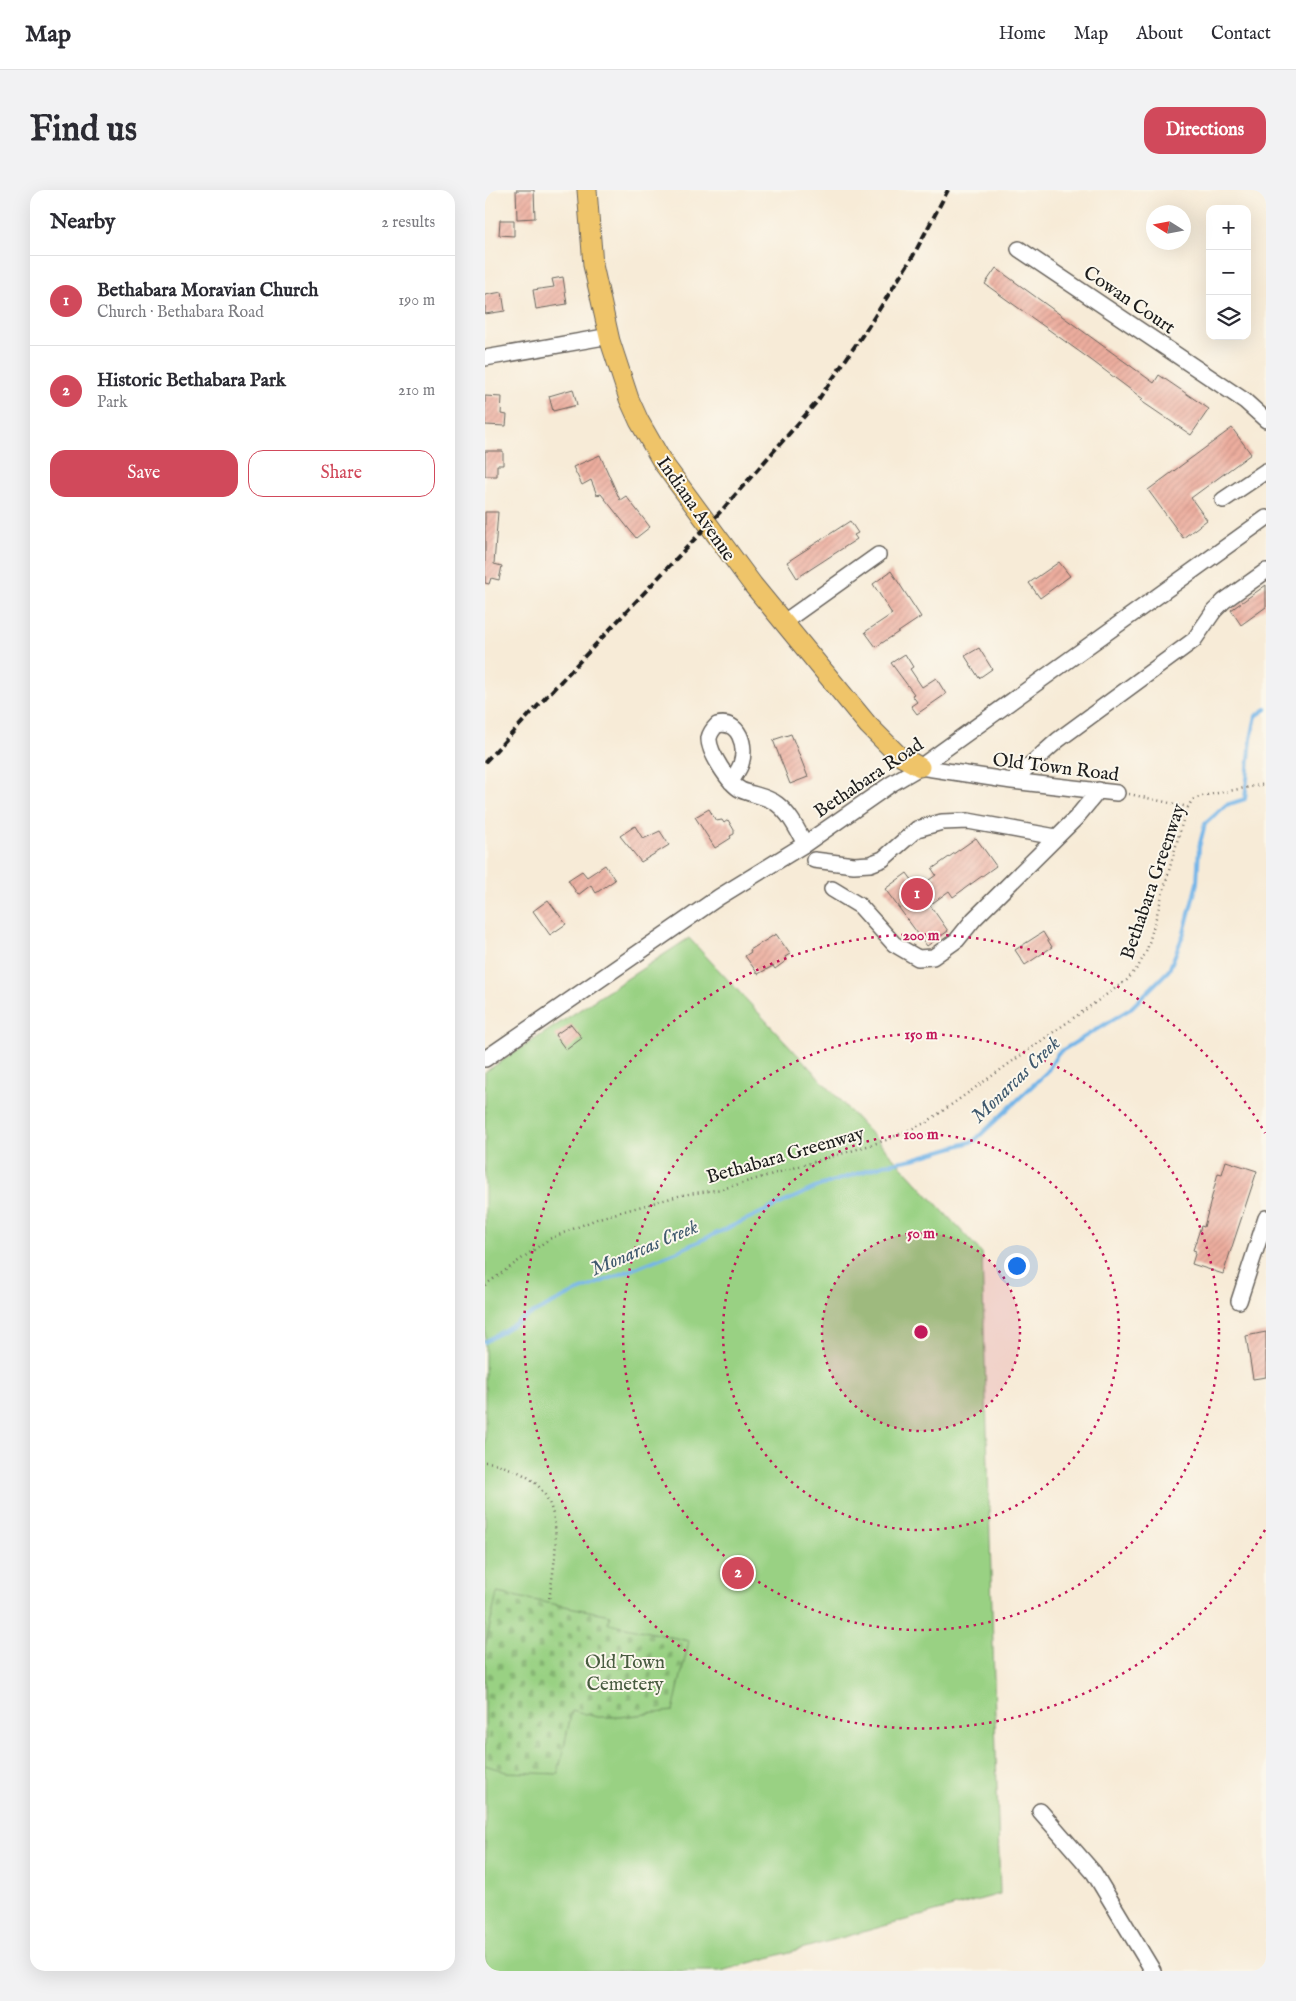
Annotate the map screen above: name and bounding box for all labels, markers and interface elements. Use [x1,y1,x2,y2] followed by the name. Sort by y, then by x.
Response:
[25,19,71,50] text: Map
[999,23,1046,46] text: Home
[1074,23,1108,46] text: Map
[1136,23,1183,46] text: About
[1211,23,1271,46] text: Contact
[1144,107,1266,154] button: Directions
[30,108,137,153] text: Find us
[1146,205,1191,250] north arrow
[1206,205,1251,340] map controls
[1206,205,1251,250] button: +
[50,209,115,236] text: Nearby
[381,213,435,233] text: 2 results
[1206,250,1251,295] button: −
[1078,261,1180,340] street label: Cowan Court
[97,279,318,303] text: Bethabara Moravian Church
[63,291,69,311] text: 1
[398,291,435,311] text: 190 m
[1206,295,1251,340] button: layers
[97,303,264,323] text: Church · Bethabara Road
[97,369,286,393] text: Historic Bethabara Park
[62,381,70,401] text: 2
[398,381,435,401] text: 210 m
[97,393,127,413] text: Park
[50,450,238,497] button: Save
[248,450,435,497] button: Share
[650,452,740,566] street label: Indiana Avenue
[810,733,929,824] street label: Bethabara Road
[991,748,1121,788] street label: Old Town Road
[1116,800,1192,963] street label: Bethabara Greenway
[901,875,933,913] pin: 1
[903,926,940,945] text: 200 m
[904,1025,938,1044] text: 150 m
[966,1031,1066,1129] water label: Monarcas Creek
[704,1122,868,1190] street label: Bethabara Greenway
[903,1125,939,1144] text: 100 m
[587,1214,702,1282] water label: Monarcas Creek
[907,1224,935,1243] text: 50 m
[1004,1253,1030,1279] your location
[912,1323,930,1341] centre of rings
[722,1554,754,1592] pin: 2
[585,1651,665,1697] park label: Old Town Cemetery

